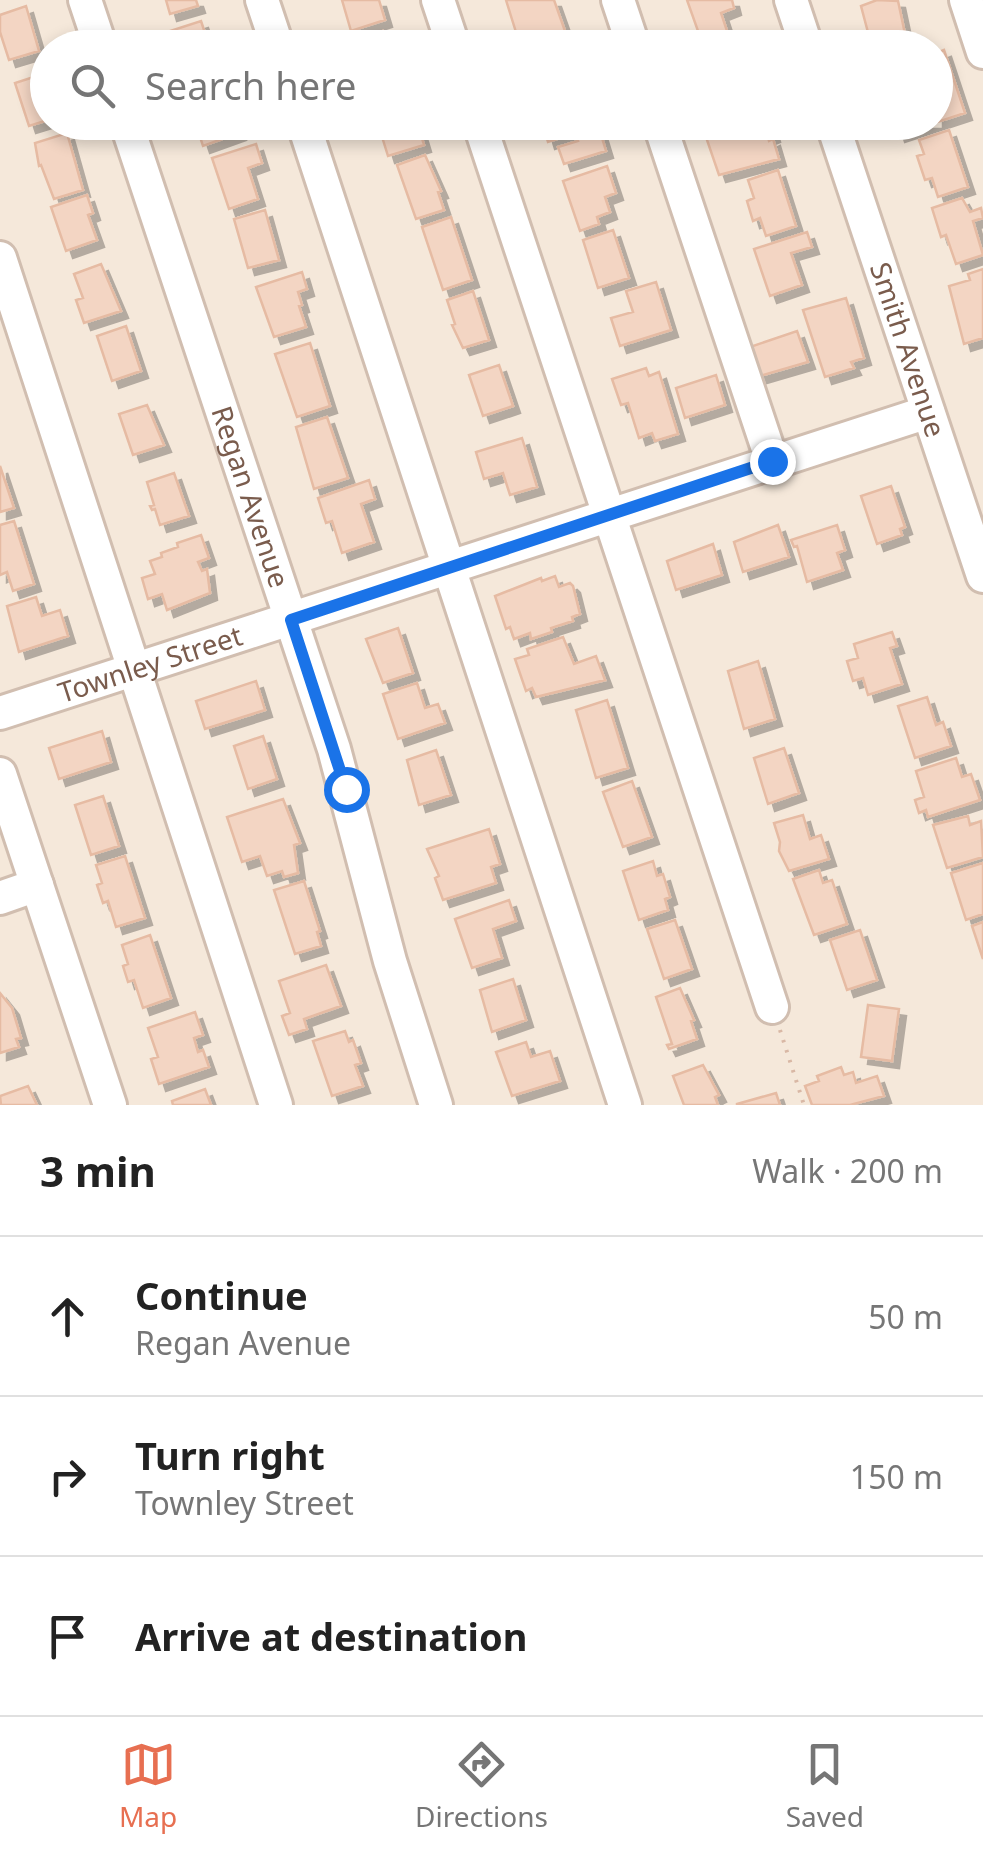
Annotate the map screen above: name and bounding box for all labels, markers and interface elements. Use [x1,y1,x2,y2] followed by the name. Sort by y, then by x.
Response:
[30,30,953,140] search box
[65,58,120,113] icon: search
[145,59,356,111] text: Search here
[862,257,955,442] street label: Smith Avenue
[204,401,299,592] street label: Regan Avenue
[750,439,796,485] route end
[53,616,247,711] street label: Townley Street
[324,767,370,813] route start
[40,1142,156,1199] text: 3 min
[752,1149,943,1192] text: Walk · 200 m
[135,1269,308,1321] text: Continue
[40,1289,95,1344] icon: ahead
[868,1295,943,1338] text: 50 m
[135,1321,351,1364] text: Regan Avenue
[135,1429,325,1481] text: Turn right
[40,1449,95,1504] icon: right
[850,1455,943,1498] text: 150 m
[135,1481,354,1524] text: Townley Street
[40,1609,95,1664] icon: arrive
[135,1610,527,1662] text: Arrive at destination
[119,1737,177,1835] tab: Map
[415,1737,548,1835] tab: Directions
[786,1737,864,1835] tab: Saved

